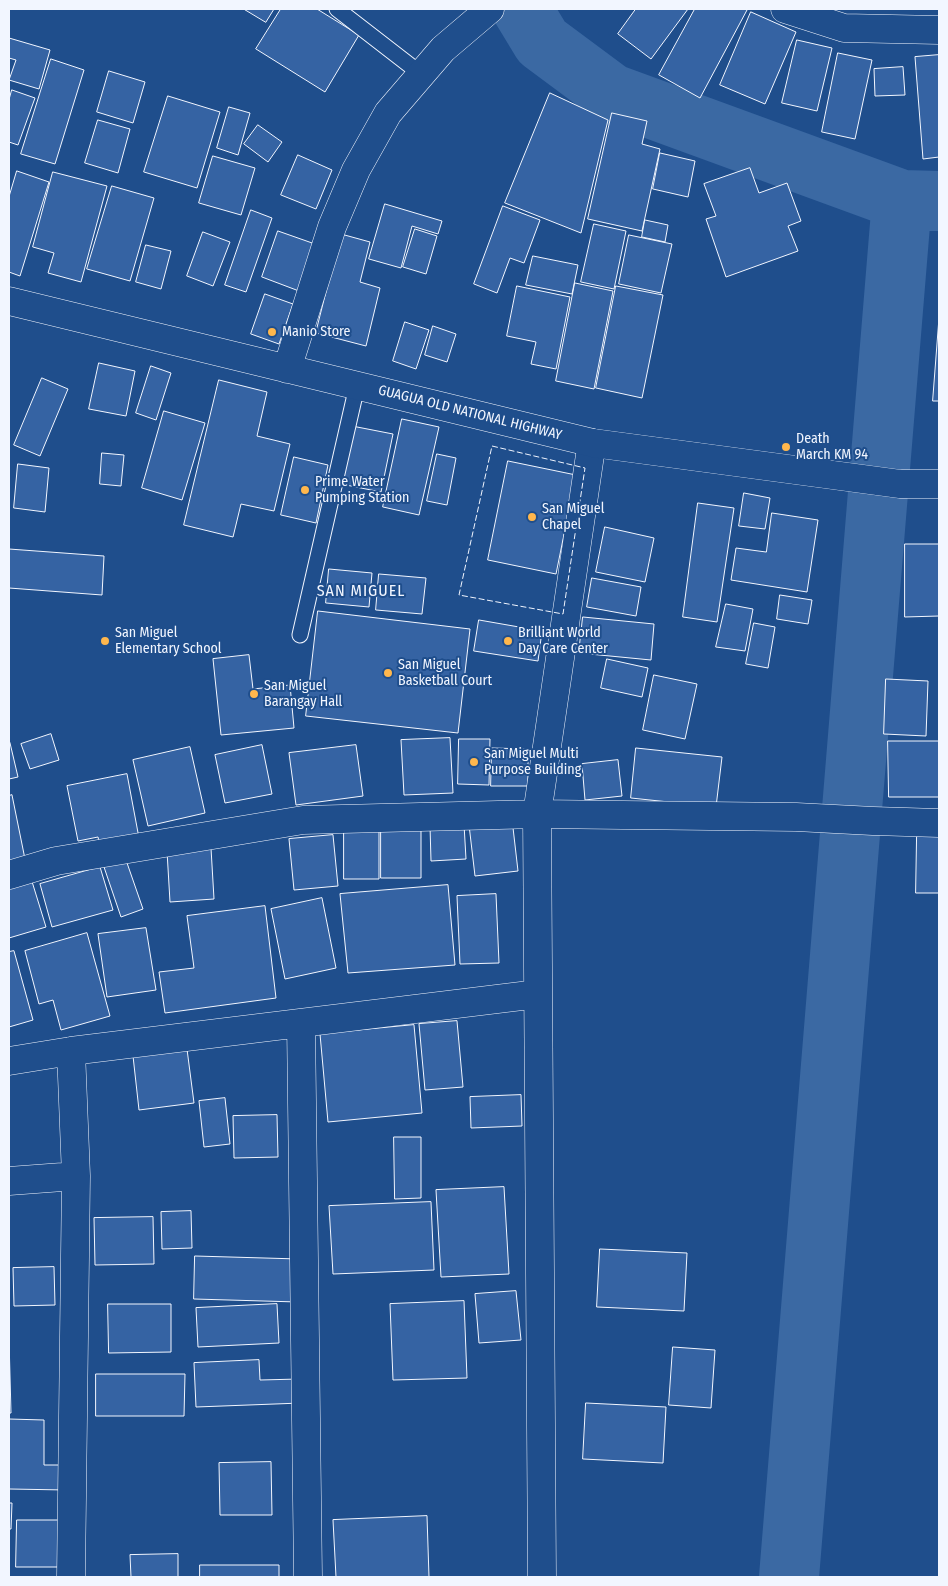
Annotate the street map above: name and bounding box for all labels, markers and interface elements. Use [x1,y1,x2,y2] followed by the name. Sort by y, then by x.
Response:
[282,324,350,340] place label: Manio Store
[266,326,278,338] marker: Manio Store
[376,382,564,444] street label: GUAGUA OLD NATIONAL HIGHWAY
[796,431,868,464] place label: Death March KM 94
[780,441,792,453] marker: Death March KM 94
[315,474,409,507] place label: Prime Water Pumping Station
[299,484,311,496] marker: Prime Water Pumping Station
[542,501,604,534] place label: San Miguel Chapel
[526,511,538,523] marker: San Miguel Chapel
[316,582,406,602] district label: SAN MIGUEL
[115,625,222,658] place label: San Miguel Elementary School
[518,625,608,658] place label: Brilliant World Day Care Center
[99,635,111,647] marker: San Miguel Elementary School
[502,635,514,647] marker: Brilliant World Day Care Center
[398,657,492,690] place label: San Miguel Basketball Court
[382,667,394,679] marker: San Miguel Basketball Court
[264,678,342,710] place label: San Miguel Barangay Hall
[248,688,260,700] marker: San Miguel Barangay Hall
[484,746,581,779] place label: San Miguel Multi Purpose Building
[468,756,480,768] marker: San Miguel Multi Purpose Building

